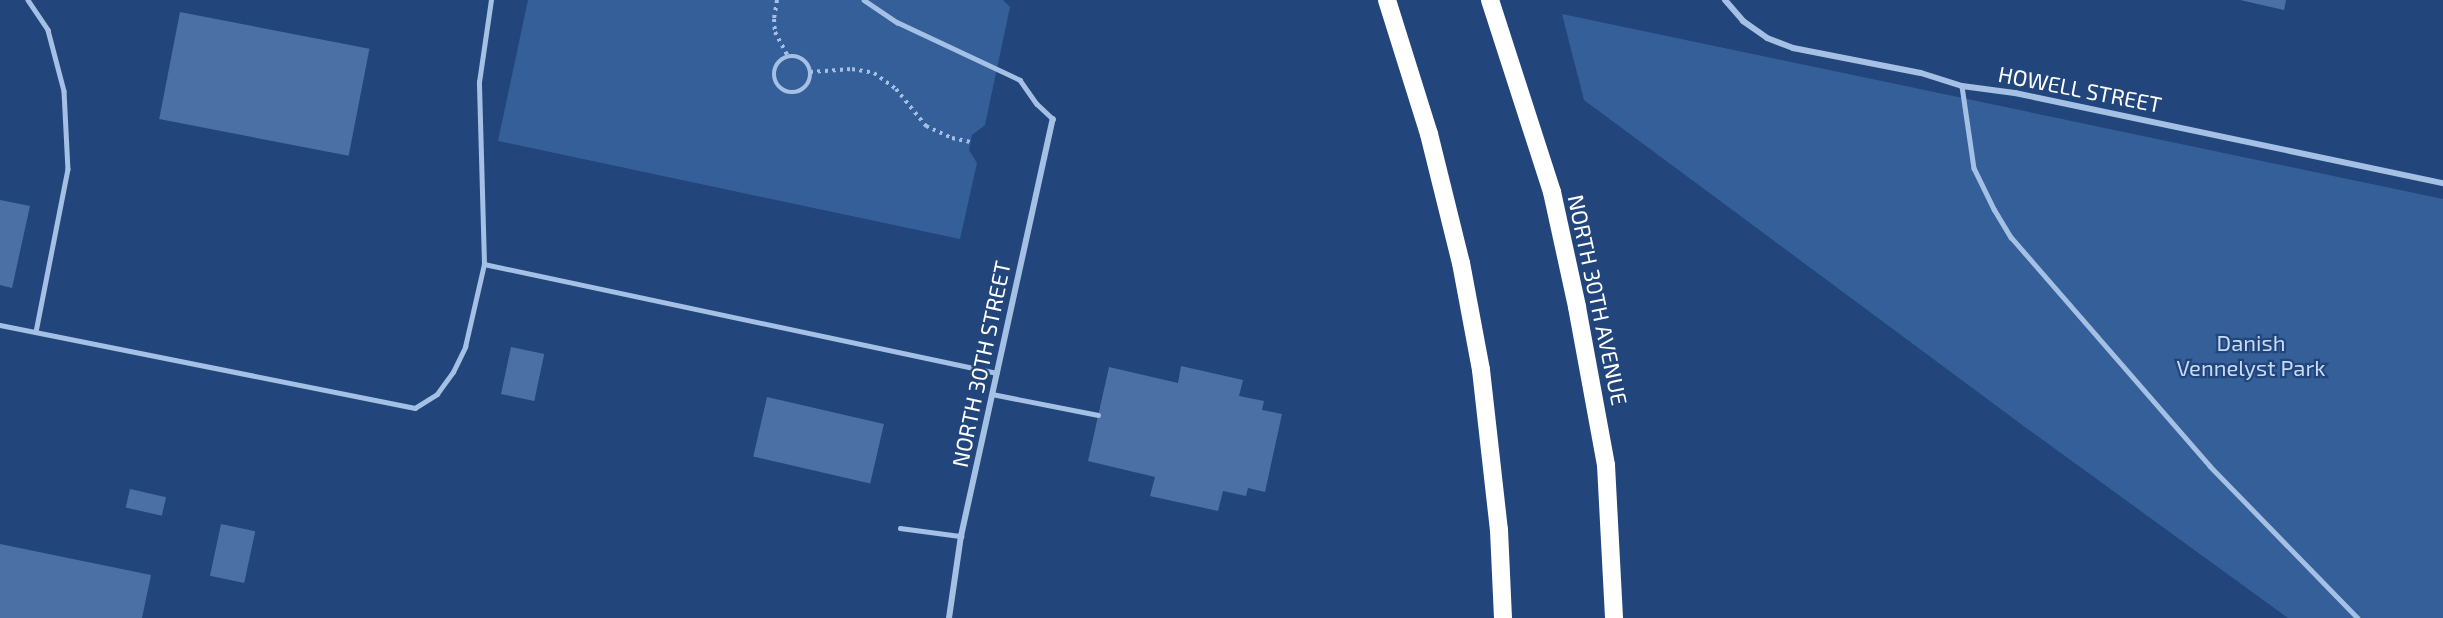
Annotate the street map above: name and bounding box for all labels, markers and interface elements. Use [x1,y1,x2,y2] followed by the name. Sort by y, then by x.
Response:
[1996,60,2164,118] street label: HOWELL STREET
[1563,192,1633,408] street label: NORTH 30TH AVENUE
[946,259,1016,469] street label: NORTH 30TH STREET
[2177,329,2325,380] park label: Danish Vennelyst Park

